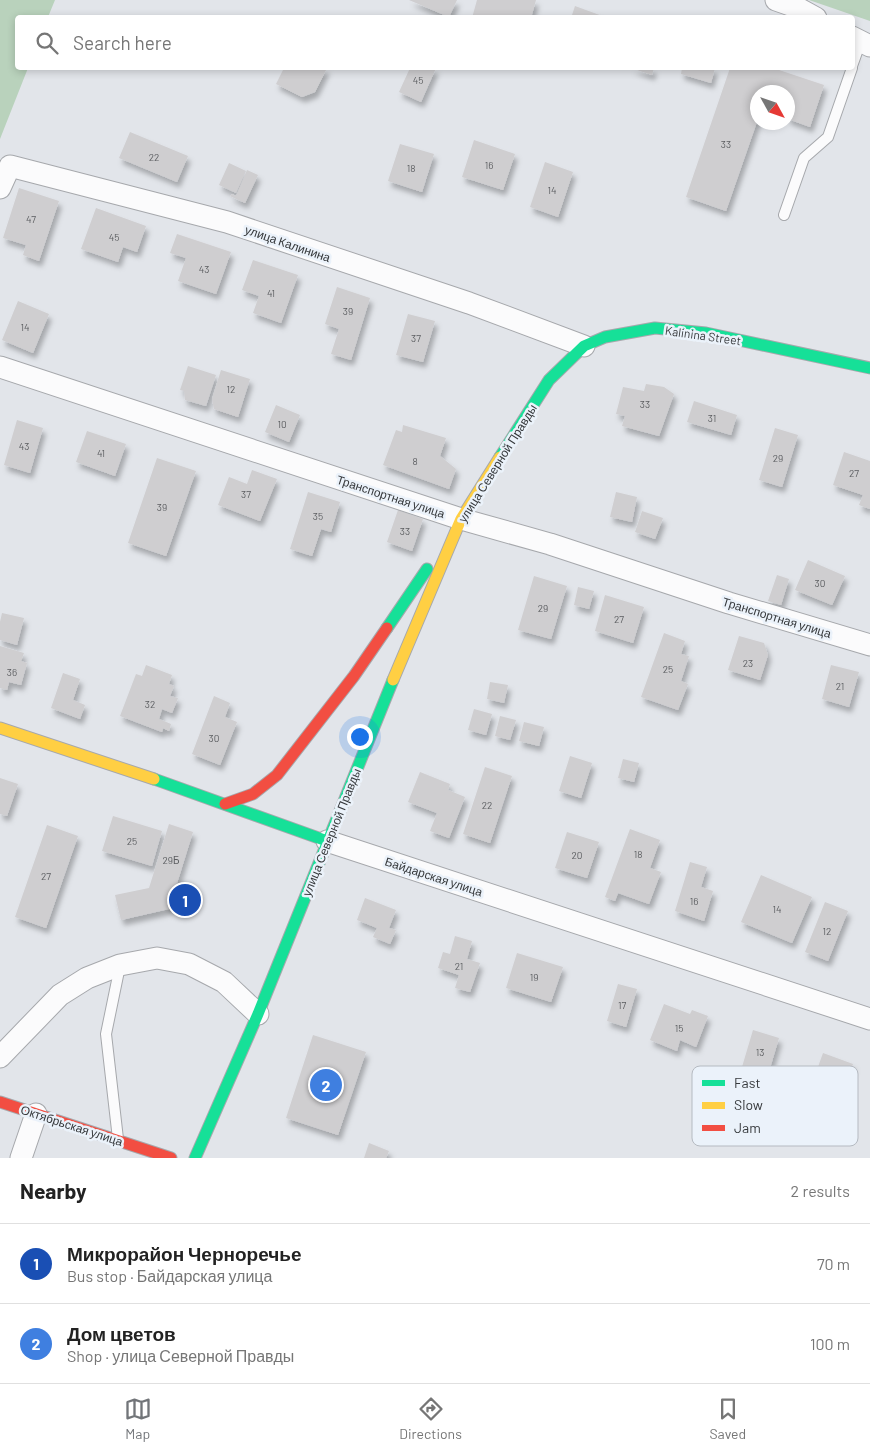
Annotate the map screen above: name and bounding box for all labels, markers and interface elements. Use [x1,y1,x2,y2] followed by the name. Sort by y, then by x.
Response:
[15,15,855,70] search box
[33,29,61,57] icon: search
[73,31,172,54] text: Search here
[413,74,423,86] house number: 45
[750,85,795,130] north arrow
[721,138,731,150] house number: 33
[149,151,159,163] house number: 22
[485,159,493,171] house number: 16
[407,162,415,174] house number: 18
[547,184,557,196] house number: 14
[26,213,36,225] house number: 47
[243,222,333,265] street label: улица Калинина
[109,231,119,243] house number: 45
[199,263,209,275] house number: 43
[267,287,275,299] house number: 41
[343,305,353,317] house number: 39
[20,321,30,333] house number: 14
[664,323,742,347] street label: Kalinina Street
[411,332,421,344] house number: 37
[227,383,235,395] house number: 12
[640,398,650,410] house number: 33
[455,401,540,525] street label: улица Северной Правды
[708,412,716,424] house number: 31
[277,418,287,430] house number: 10
[19,440,29,452] house number: 43
[97,447,105,459] house number: 41
[773,452,783,464] house number: 29
[412,455,418,467] house number: 8
[849,467,859,479] house number: 27
[335,472,447,521] street label: Транспортная улица
[241,488,251,500] house number: 37
[157,501,167,513] house number: 39
[313,510,323,522] house number: 35
[400,525,410,537] house number: 33
[815,577,825,589] house number: 30
[721,594,833,641] street label: Транспортная улица
[538,602,548,614] house number: 29
[614,613,624,625] house number: 27
[743,657,753,669] house number: 23
[663,663,673,675] house number: 25
[7,666,17,678] house number: 36
[836,680,844,692] house number: 21
[145,698,155,710] house number: 32
[347,724,373,750] your location
[209,732,219,744] house number: 30
[299,766,364,898] street label: улица Северной Правды
[482,799,492,811] house number: 22
[127,835,137,847] house number: 25
[634,848,642,860] house number: 18
[571,849,583,861] house number: 20
[162,854,180,866] house number: 29Б
[383,854,485,899] street label: Байдарская улица
[41,870,51,882] house number: 27
[169,881,201,919] pin: 1
[690,895,698,907] house number: 16
[772,903,782,915] house number: 14
[823,925,831,937] house number: 12
[455,960,463,972] house number: 21
[530,971,538,983] house number: 19
[618,999,626,1011] house number: 17
[675,1022,683,1034] house number: 15
[756,1046,764,1058] house number: 13
[310,1066,342,1104] pin: 2
[692,1066,858,1146] legend
[734,1074,760,1091] text: Fast
[734,1096,763,1113] text: Slow
[19,1102,125,1149] street label: Октябрьская улица
[734,1119,761,1136] text: Jam
[20,1178,86,1203] text: Nearby
[791,1181,850,1200] text: 2 results
[67,1242,302,1265] text: Микрорайон Черноречье
[33,1254,39,1273] text: 1
[817,1254,850,1273] text: 70 m
[67,1266,272,1285] text: Bus stop · Байдарская улица
[67,1322,176,1345] text: Дом цветов
[32,1334,40,1353] text: 2
[810,1334,850,1353] text: 100 m
[67,1346,294,1365] text: Shop · улица Северной Правды
[124,1395,152,1442] tab: Map
[399,1395,462,1442] tab: Directions
[709,1395,746,1442] tab: Saved

